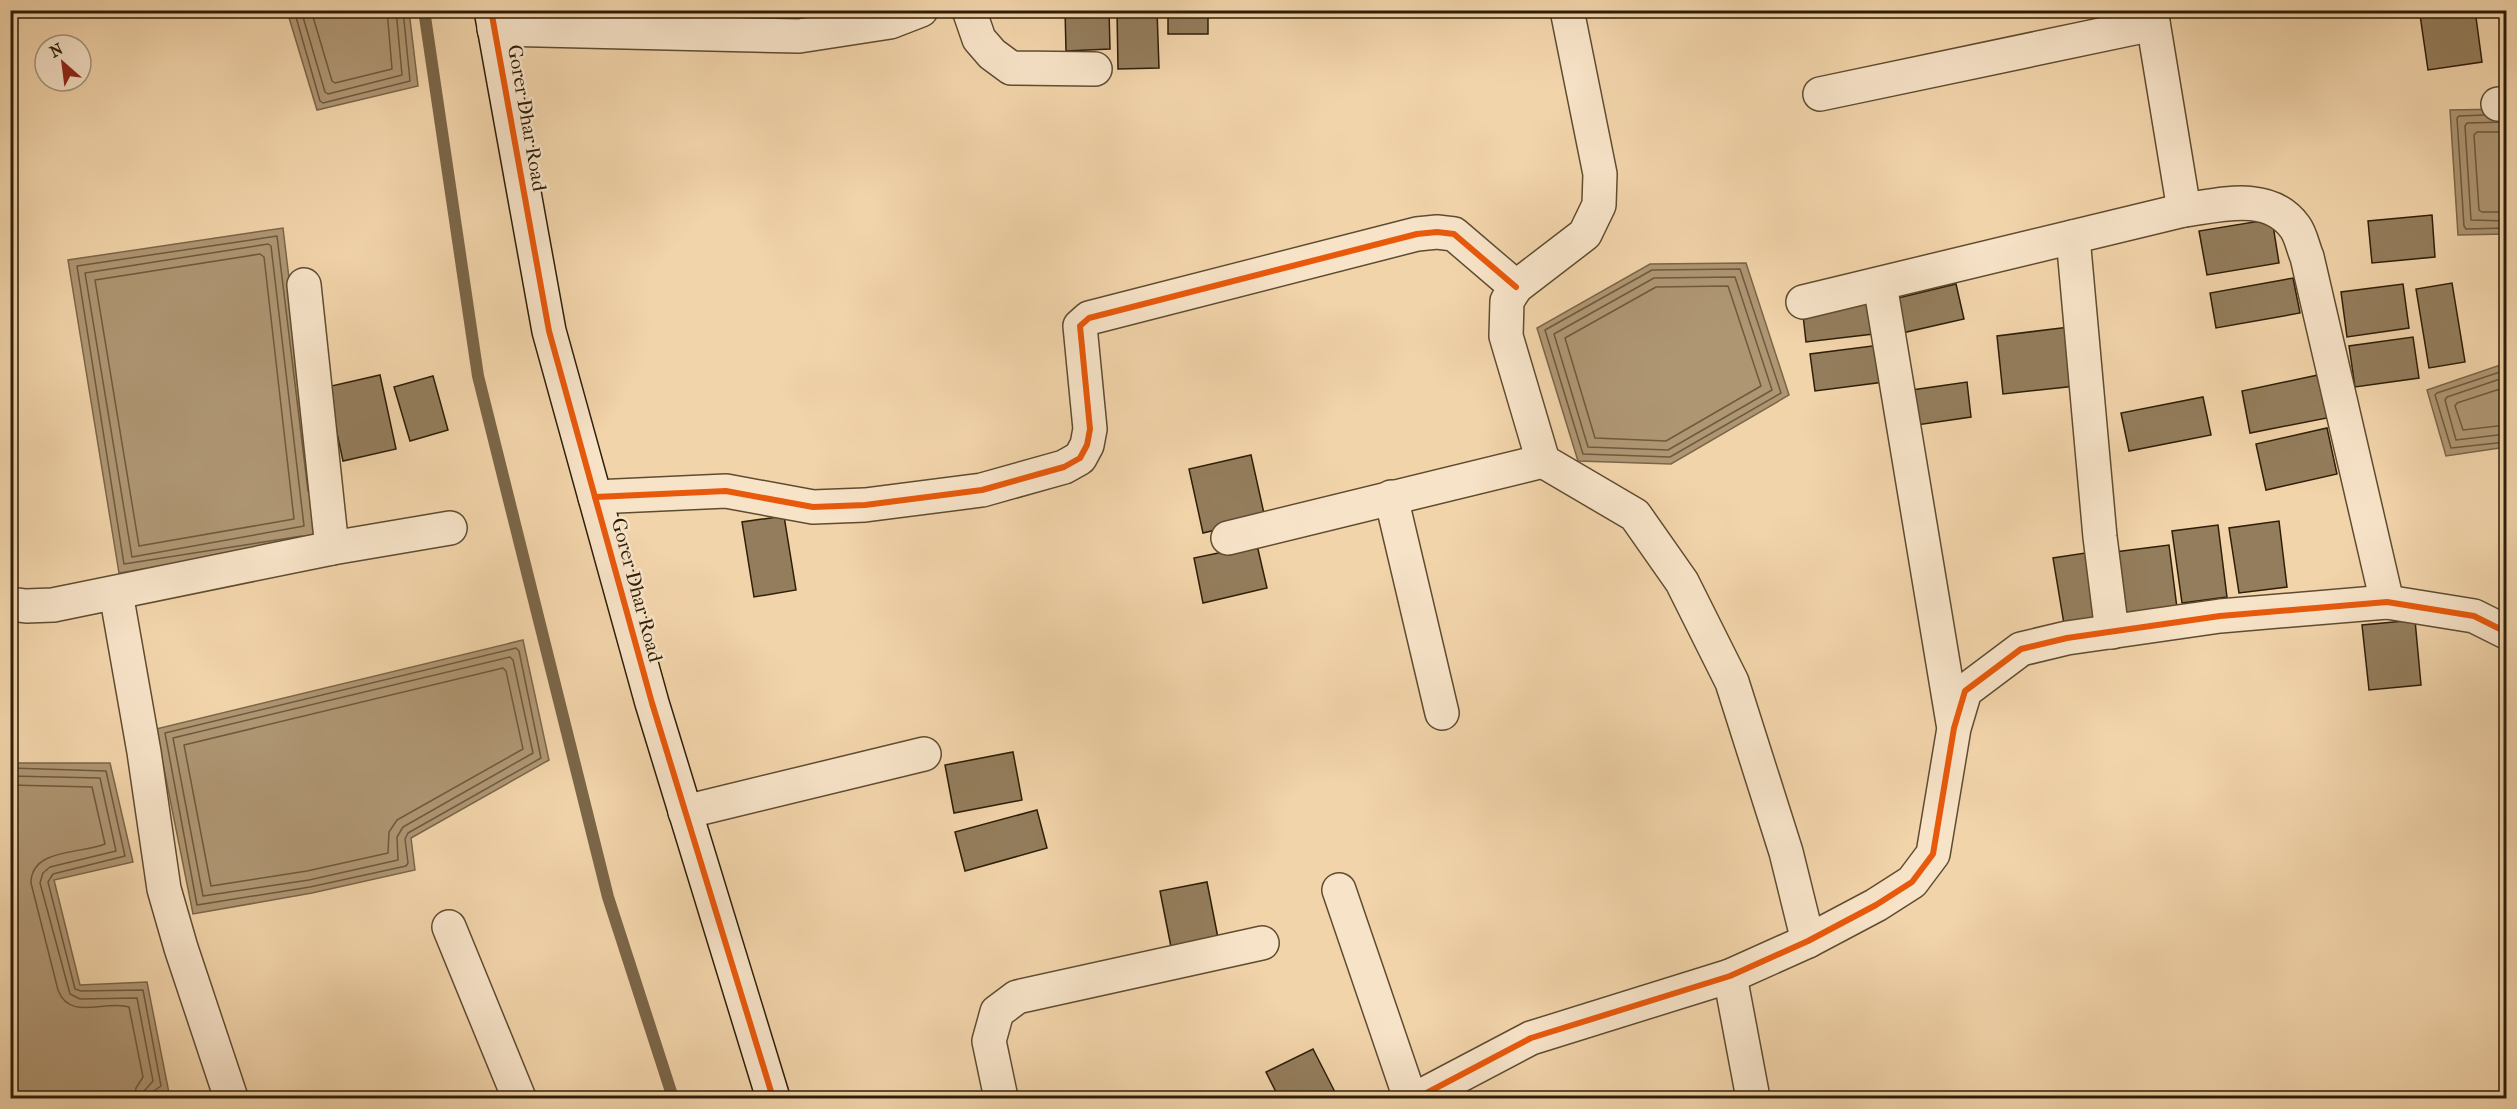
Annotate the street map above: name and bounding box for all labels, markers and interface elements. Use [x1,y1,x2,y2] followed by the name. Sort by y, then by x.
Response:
[33,33,93,93] north arrow
[46,39,67,61] text: N
[503,43,551,194] street label: Gorer Dhar Road
[607,515,668,666] street label: Gorer Dhar Road

